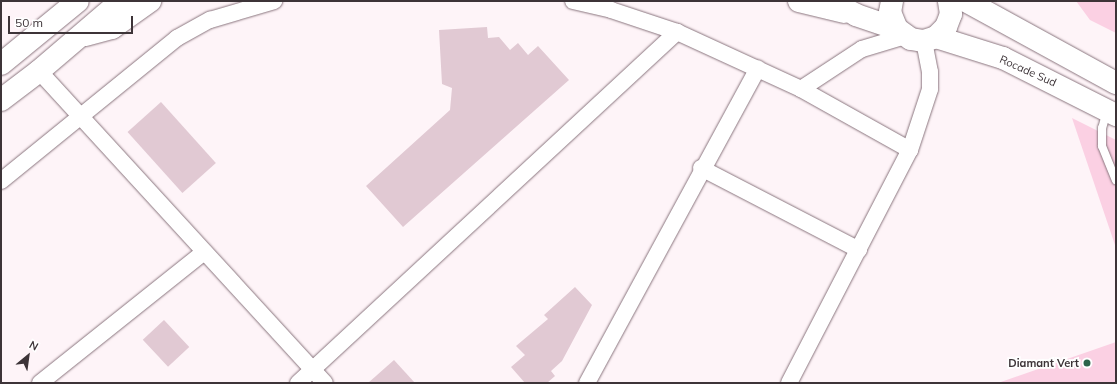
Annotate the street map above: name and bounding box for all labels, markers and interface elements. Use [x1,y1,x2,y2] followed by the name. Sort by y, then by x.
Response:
[10,8,135,34] scale bar
[15,15,43,30] text: 50 m
[997,53,1059,89] street label: Rocade Sud
[8,336,48,376] north arrow
[27,337,41,354] text: N
[1008,356,1079,370] place label: Diamant Vert
[1082,358,1092,368] marker: Diamant Vert

